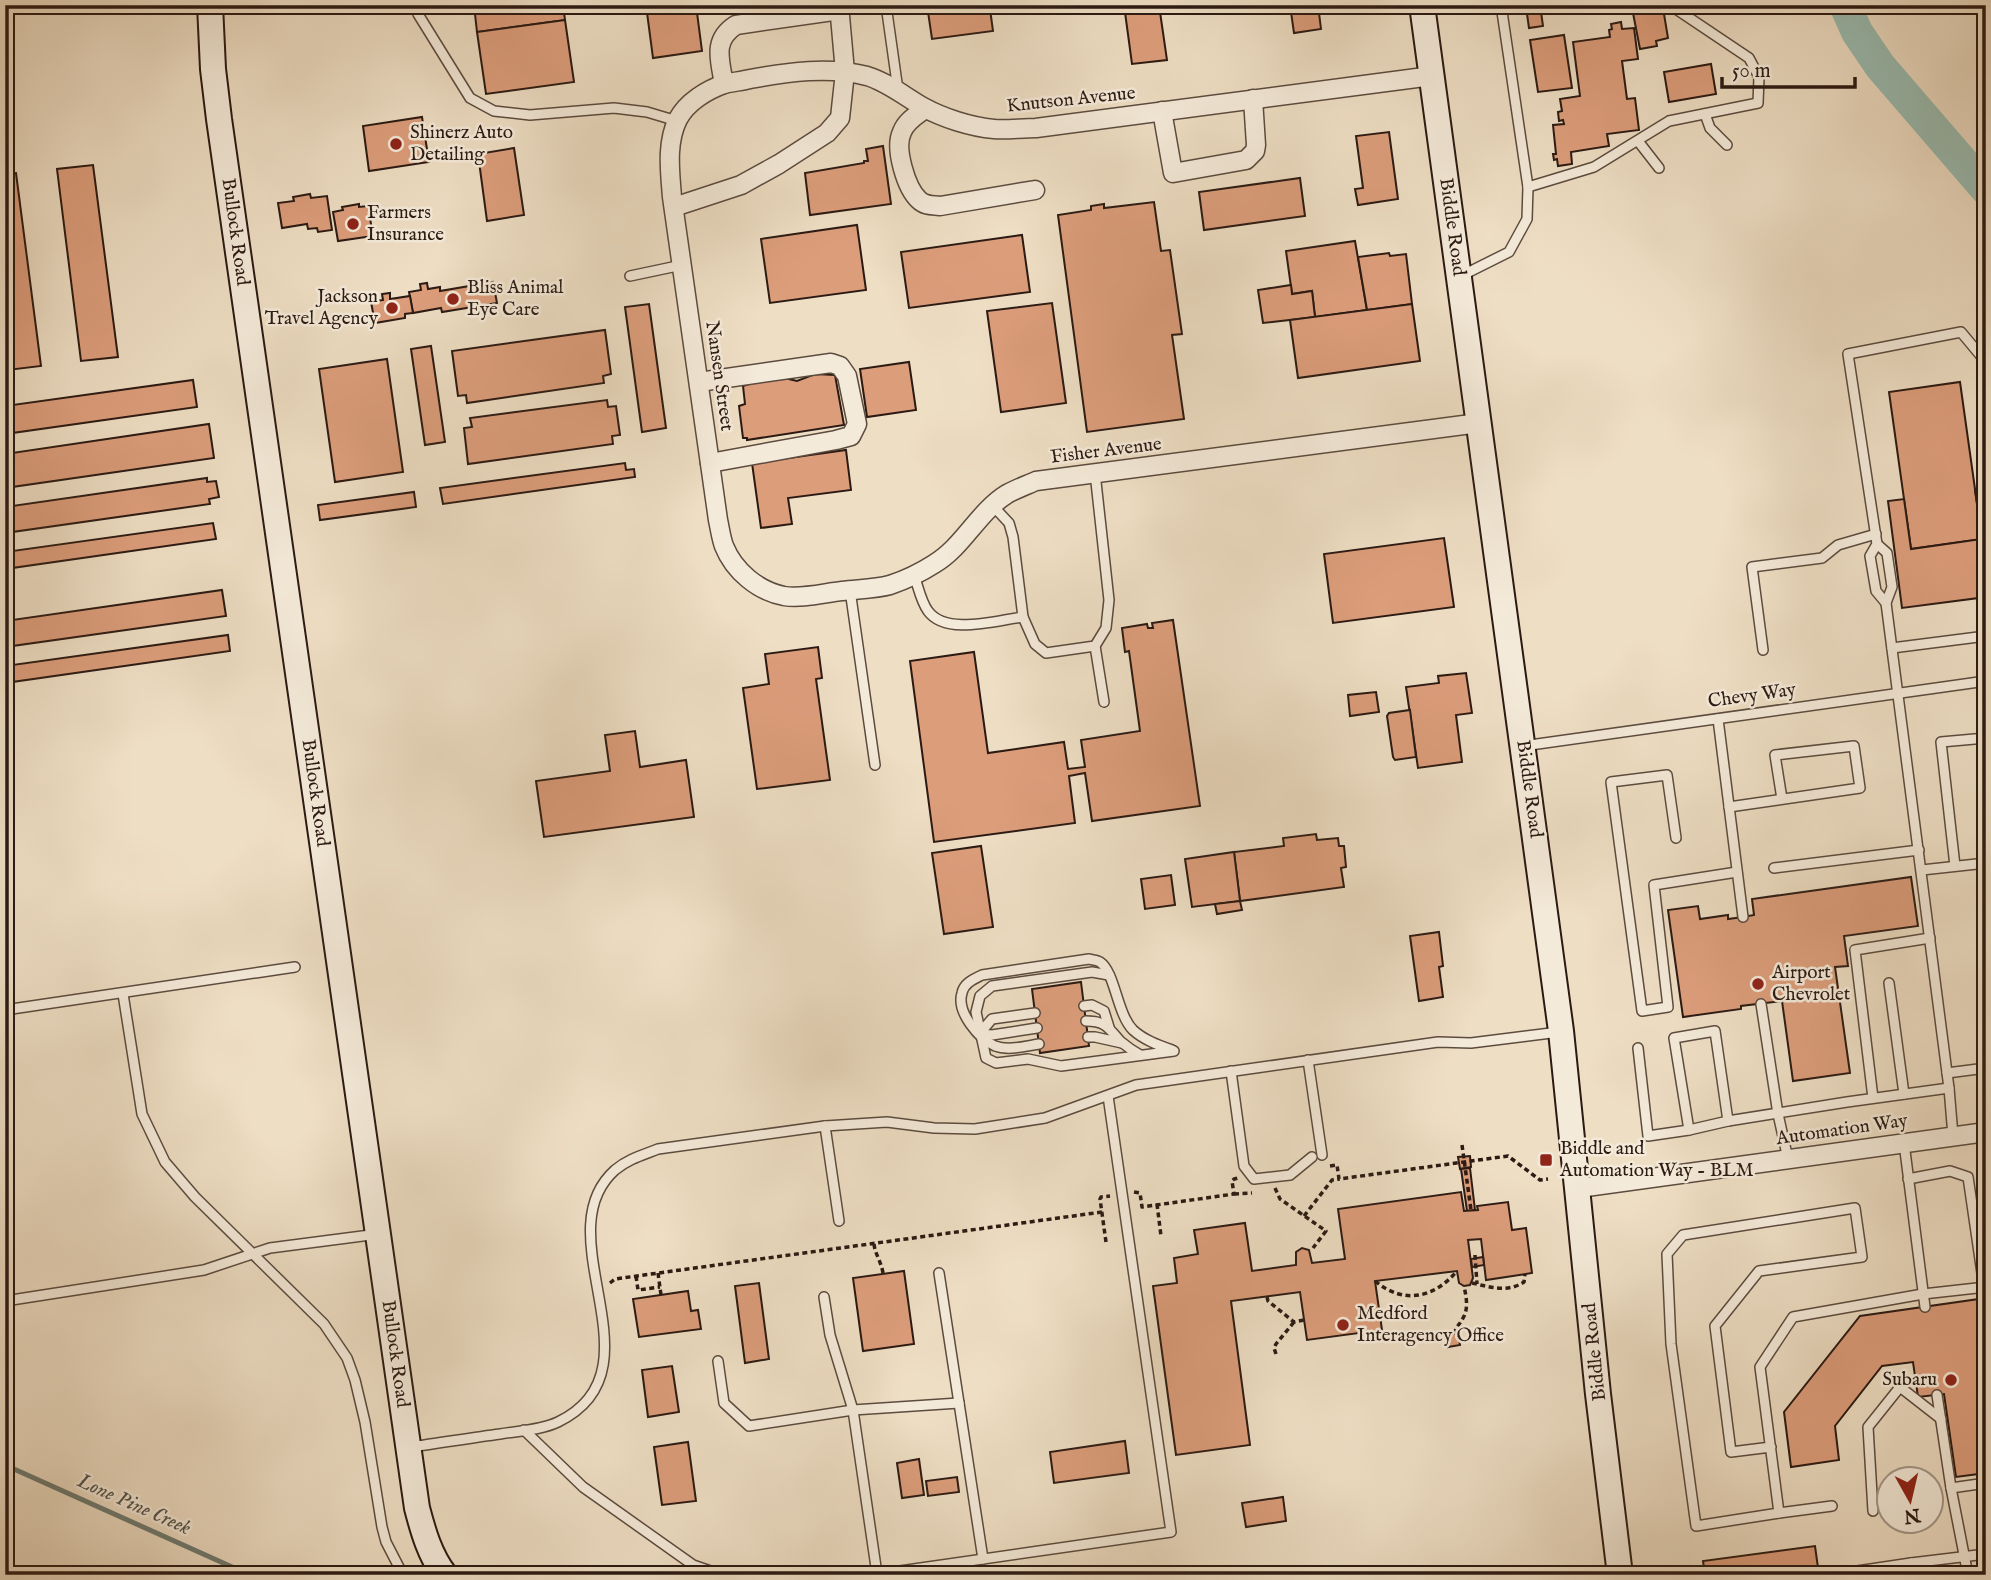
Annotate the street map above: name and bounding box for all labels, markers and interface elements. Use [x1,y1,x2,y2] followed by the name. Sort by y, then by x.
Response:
[1722,46,1854,90] scale bar
[1732,58,1771,85] text: 50 m
[1005,81,1137,119] street label: Knutson Avenue
[410,121,513,167] place label: Shinerz Auto Detailing
[388,136,404,152] marker: Shinerz Auto Detailing
[1433,176,1471,278] street label: Biddle Road
[216,177,255,288] street label: Bullock Road
[367,201,444,247] place label: Farmers Insurance
[345,216,361,232] marker: Farmers Insurance
[467,276,564,322] place label: Bliss Animal Eye Care
[265,285,379,331] place label: Jackson Travel Agency
[445,291,461,307] marker: Bliss Animal Eye Care
[384,300,400,316] marker: Jackson Travel Agency
[699,319,739,433] street label: Nansen Street
[1049,432,1163,470] street label: Fisher Avenue
[1706,678,1798,714] street label: Chevy Way
[296,738,335,849] street label: Bullock Road
[1510,738,1548,840] street label: Biddle Road
[1771,961,1851,1007] place label: Airport Chevrolet
[1750,976,1766,992] marker: Airport Chevrolet
[1774,1109,1910,1151] street label: Automation Way
[1559,1137,1754,1183] place label: Biddle and Automation Way - BLM
[1538,1152,1554,1168] marker: Biddle and Automation Way - BLM
[376,1299,415,1410] street label: Bullock Road
[1578,1301,1612,1402] street label: Biddle Road
[1357,1302,1504,1348] place label: Medford Interagency Office
[1335,1317,1351,1333] marker: Medford Interagency Office
[1882,1368,1937,1392] place label: Subaru
[1943,1372,1959,1388] marker: Subaru
[1876,1464,1946,1534] north arrow
[72,1468,195,1542] water label: Lone Pine Creek
[1902,1502,1923,1528] text: N

